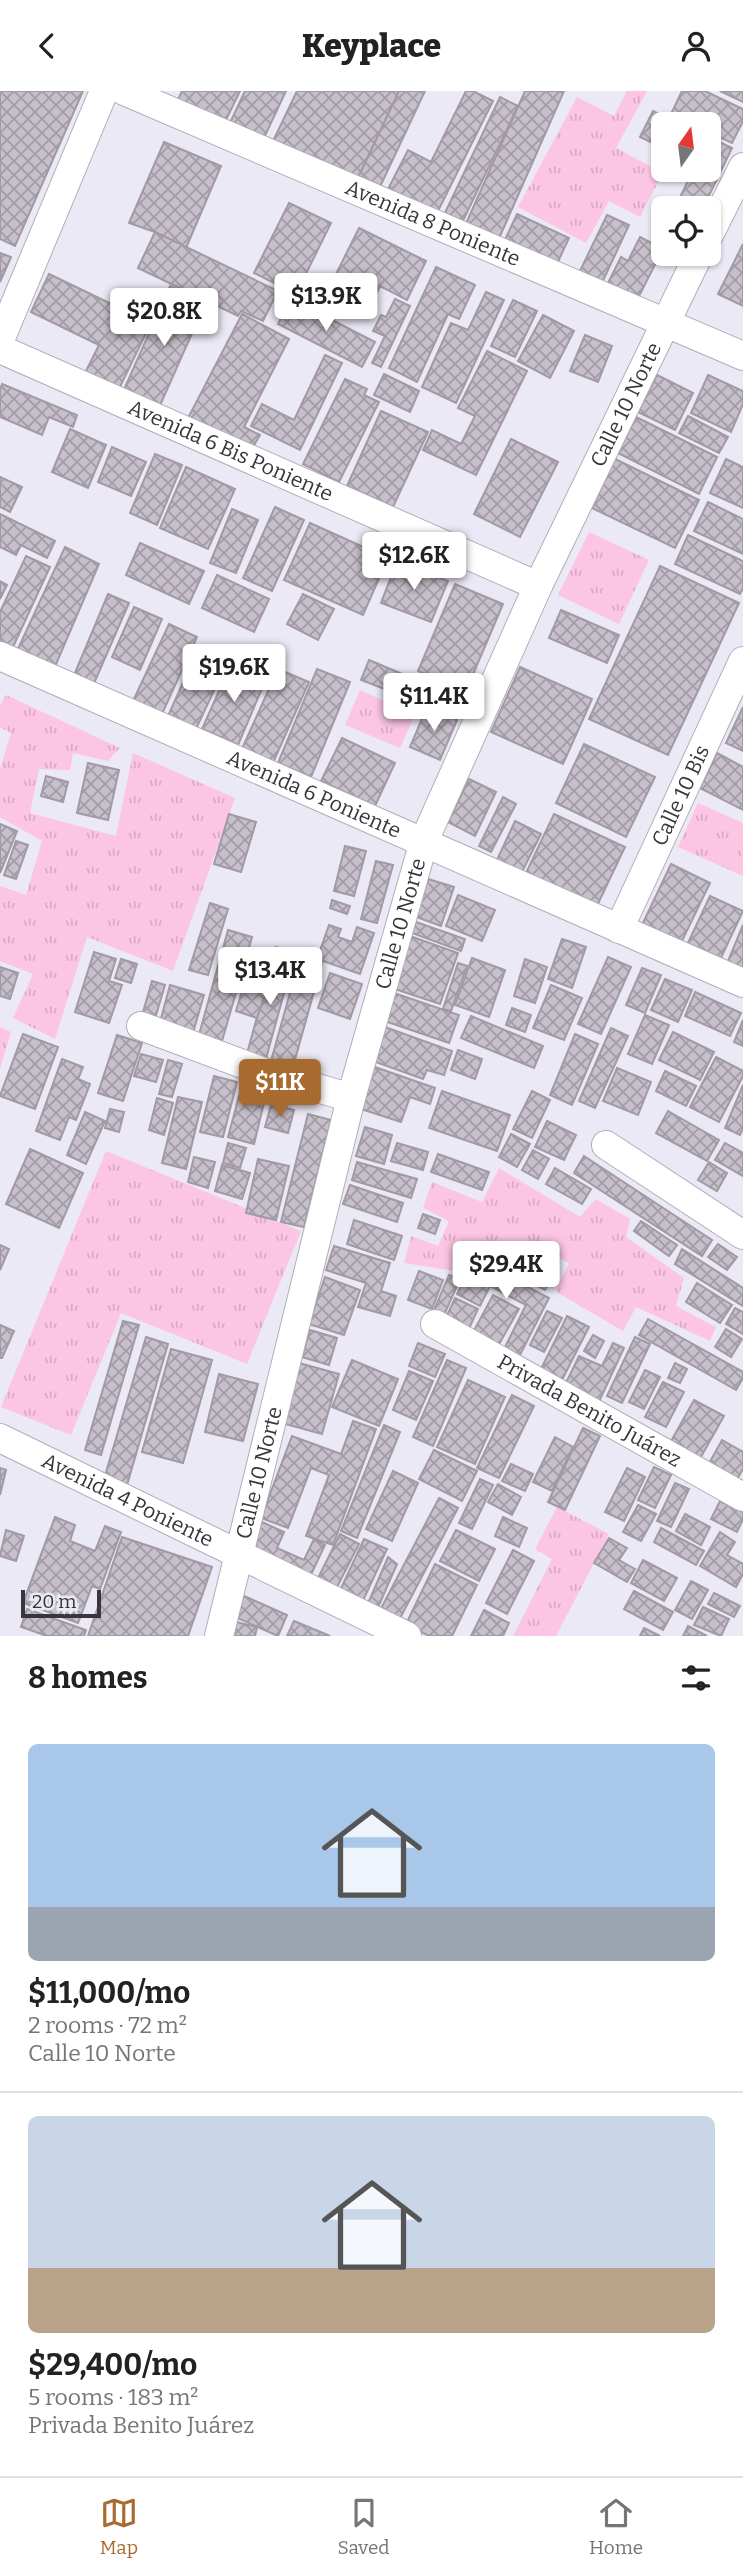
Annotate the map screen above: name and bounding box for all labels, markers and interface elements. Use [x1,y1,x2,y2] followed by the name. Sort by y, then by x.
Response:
[28,27,66,65] icon: back
[302,27,441,65] text: Keyplace
[677,27,715,65] icon: person
[651,112,721,182] north arrow
[651,112,721,266] map controls
[341,174,524,272] street label: Avenida 8 Poniente
[651,196,721,266] button: locate
[269,273,383,333] pin: $13.9K
[290,282,362,310] text: $13.9K
[107,289,221,348] pin: $20.8K
[126,297,202,325] text: $20.8K
[585,338,667,471] street label: Calle 10 Norte
[124,394,337,507] street label: Avenida 6 Bis Poniente
[357,533,471,592] pin: $12.6K
[378,541,450,569] text: $12.6K
[177,645,291,704] pin: $19.6K
[198,653,270,681] text: $19.6K
[377,673,491,733] pin: $11.4K
[399,682,469,710] text: $11.4K
[646,741,715,850] street label: Calle 10 Bis
[223,745,405,844] street label: Avenida 6 Poniente
[369,855,431,992] street label: Calle 10 Norte
[213,947,327,1007] pin: $13.4K
[234,956,306,984] text: $13.4K
[239,1059,321,1119] pin: $11K
[255,1068,305,1096] text: $11K
[449,1241,563,1301] pin: $29.4K
[469,1250,543,1278] text: $29.4K
[493,1349,686,1473] street label: Privada Benito Juárez
[230,1404,288,1542] street label: Calle 10 Norte
[38,1447,218,1553] street label: Avenida 4 Poniente
[21,1587,102,1619] scale bar
[32,1590,76,1613] text: 20 m
[677,1659,715,1697] icon: filters
[28,1660,148,1696] text: 8 homes
[309,1790,435,1916] icon: home
[28,1975,190,2011] text: $11,000/mo
[28,2011,187,2039] text: 2 rooms · 72 m²
[28,2039,176,2067] text: Calle 10 Norte
[309,2162,435,2288] icon: home
[28,2347,197,2383] text: $29,400/mo
[28,2383,199,2411] text: 5 rooms · 183 m²
[28,2411,254,2439] text: Privada Benito Juárez
[100,2494,138,2559] tab: Map
[337,2494,390,2559] tab: Saved
[589,2494,643,2559] tab: Home

